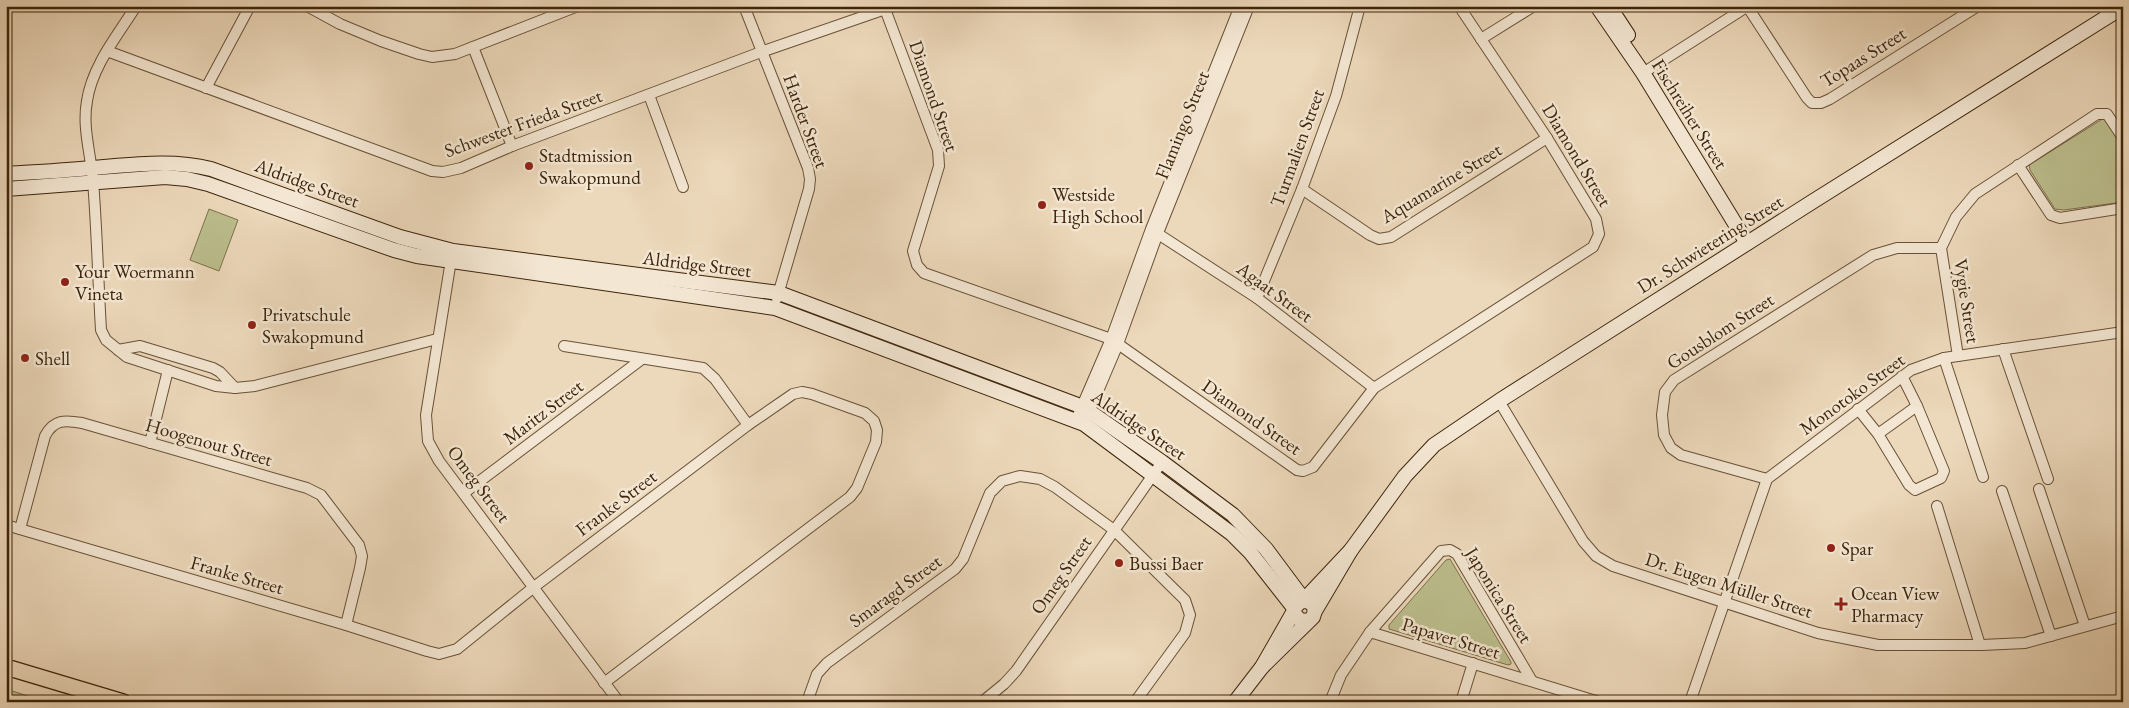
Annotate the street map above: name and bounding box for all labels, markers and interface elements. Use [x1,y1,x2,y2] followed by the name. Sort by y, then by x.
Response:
[1815,21,1911,93] street label: Topaas Street
[903,37,965,155] street label: Diamond Street
[1646,54,1734,174] street label: Fischreiher Street
[1149,67,1215,183] street label: Flamingo Street
[777,71,835,171] street label: Harder Street
[441,83,605,163] street label: Schwester Frieda Street
[1264,86,1330,210] street label: Turmalien Street
[1536,99,1618,211] street label: Diamond Street
[1375,137,1506,230] street label: Aquamarine Street
[539,143,641,190] place label: Stadtmission Swakopmund
[250,152,363,213] street label: Aldridge Street
[523,160,535,172] marker: Stadtmission Swakopmund
[1052,182,1144,229] place label: Westside High School
[1632,189,1788,299] street label: Dr. Schwietering Street
[1036,199,1048,211] marker: Westside High School
[640,245,753,283] street label: Aldridge Street
[1231,255,1318,328] street label: Agaat Street
[1948,257,1986,345] street label: Vygie Street
[75,259,195,306] place label: Your Woermann Vineta
[59,276,71,288] marker: Your Woermann Vineta
[1662,287,1778,375] street label: Gousblom Street
[262,302,364,349] place label: Privatschule Swakopmund
[246,319,258,331] marker: Privatschule Swakopmund
[35,346,71,371] place label: Shell
[1794,347,1910,441] street label: Monotoko Street
[19,352,31,364] marker: Shell
[498,374,588,450] street label: Maritz Street
[1197,374,1307,461] street label: Diamond Street
[1086,384,1191,466] street label: Aldridge Street
[143,412,275,472] street label: Hoogenout Street
[442,440,516,528] street label: Omeg Street
[570,464,662,542] street label: Franke Street
[1025,531,1097,619] street label: Omeg Street
[1841,536,1874,561] place label: Spar
[1459,541,1538,648] street label: Japonica Street
[1825,542,1837,554] marker: Spar
[1642,546,1816,624] street label: Dr. Eugen Müller Street
[844,549,946,633] street label: Smaragd Street
[188,550,286,600] street label: Franke Street
[1129,551,1204,576] place label: Bussi Baer
[1113,557,1125,569] marker: Bussi Baer
[1851,581,1940,628] place label: Ocean View Pharmacy
[1835,598,1847,610] marker: Ocean View Pharmacy
[1399,611,1503,665] street label: Papaver Street

